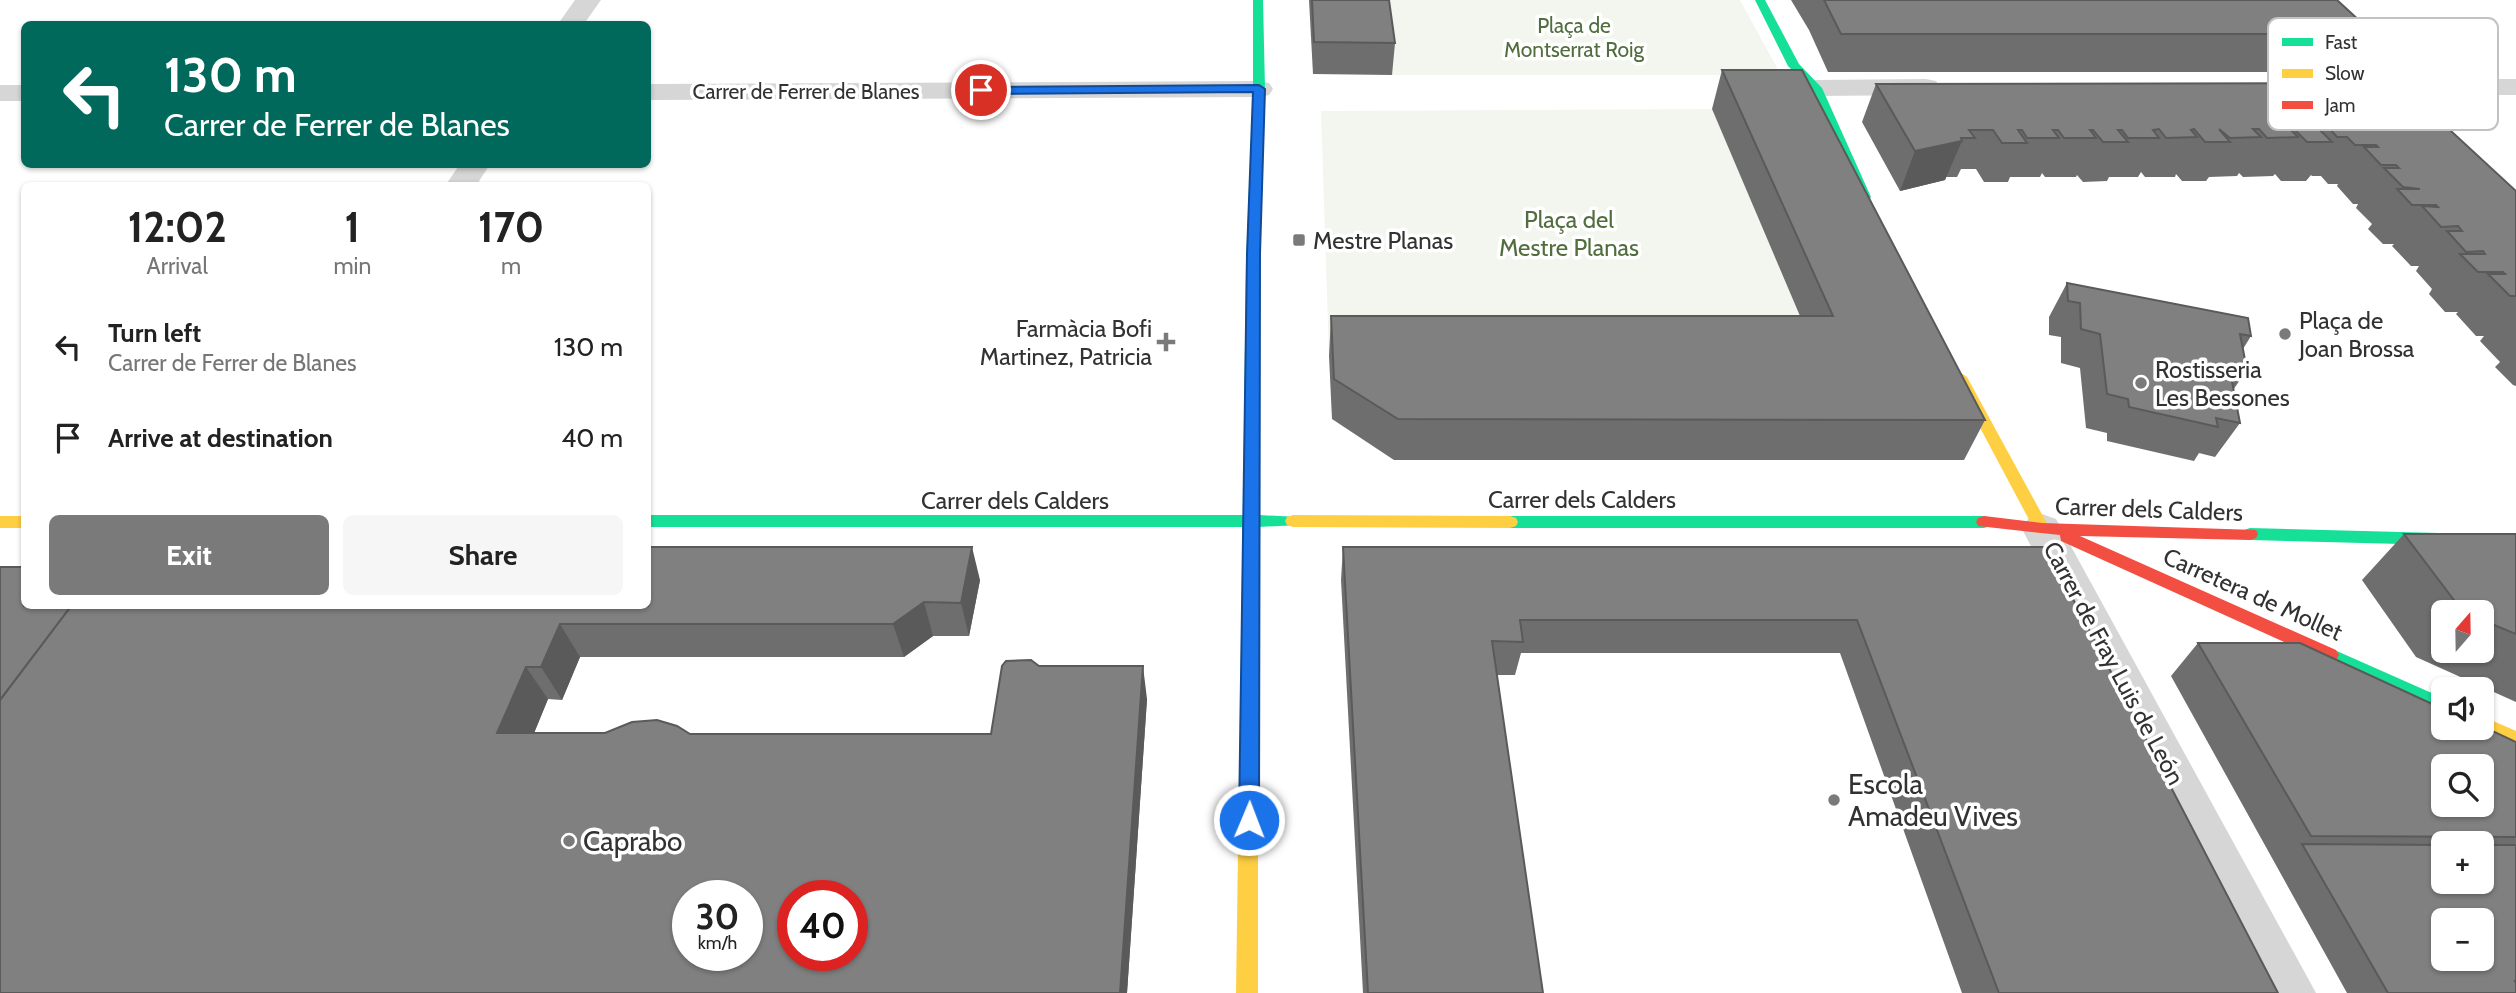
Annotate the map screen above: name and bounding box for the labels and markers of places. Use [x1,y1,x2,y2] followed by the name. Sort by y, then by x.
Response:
[951,60,1011,120] pin
[1313,226,1453,255] place label: Mestre Planas
[1291,232,1307,248] marker: Mestre Planas
[2298,306,2415,363] place label: Plaça de Joan Brossa
[980,314,1152,371] place label: Farmàcia Bofi Martinez, Patricia
[2277,326,2293,342] marker: Plaça de Joan Brossa
[1158,334,1174,350] marker: Farmàcia Bofi Martinez, Patricia
[2155,355,2290,412] place label: Rostisseria Les Bessones
[2133,375,2149,391] marker: Rostisseria Les Bessones
[1848,767,2018,833] place label: Escola Amadeu Vives
[1826,792,1842,808] marker: Escola Amadeu Vives
[583,824,682,858] place label: Caprabo
[561,833,577,849] marker: Caprabo

